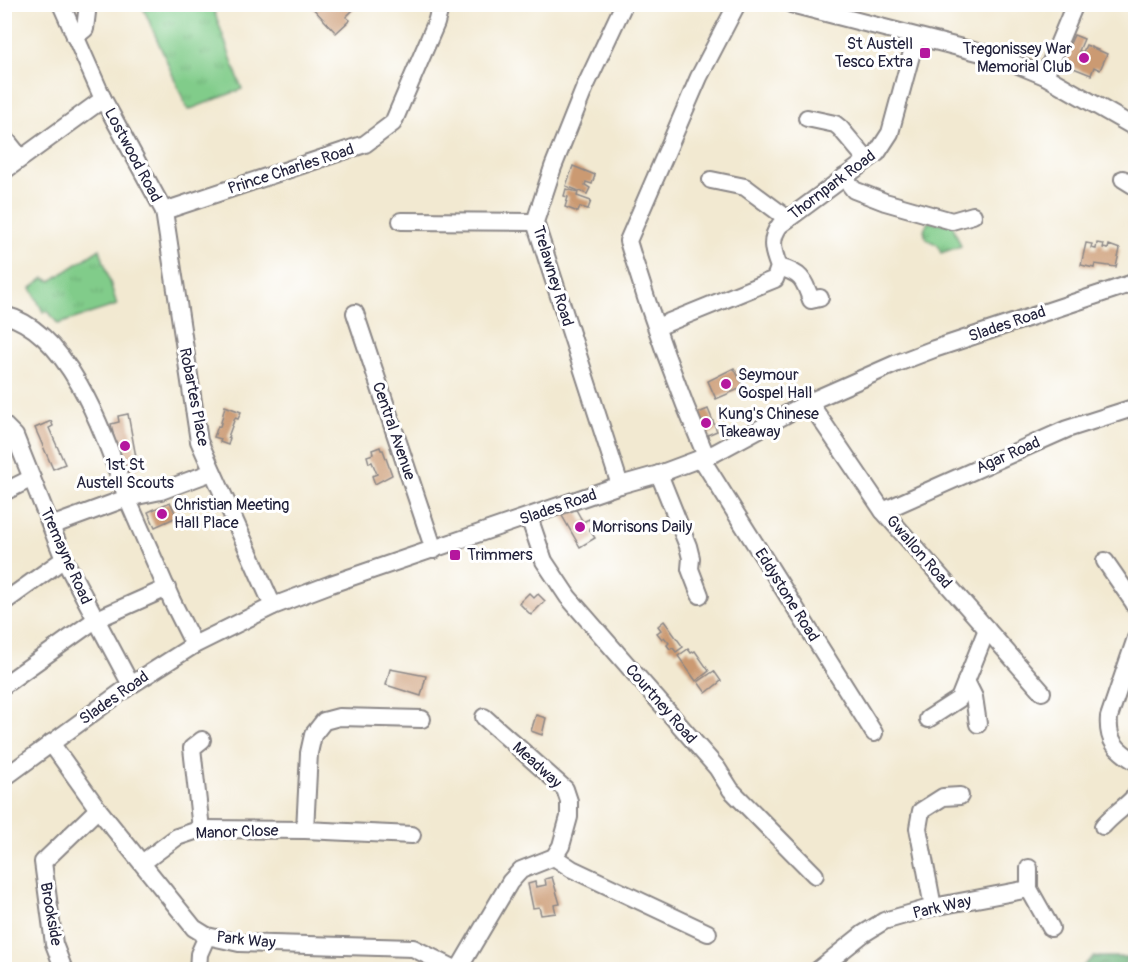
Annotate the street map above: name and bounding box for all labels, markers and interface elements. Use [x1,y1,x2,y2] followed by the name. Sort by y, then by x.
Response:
[835,34,913,72] place label: St Austell Tesco Extra
[963,39,1072,77] place label: Tregonissey War Memorial Club
[918,46,932,60] marker: St Austell Tesco Extra
[1077,51,1091,65] marker: Tregonissey War Memorial Club
[100,105,166,205] street label: Lostwood Road
[225,139,357,199] street label: Prince Charles Road
[785,146,879,224] street label: Thornpark Road
[528,223,578,329] street label: Trelawney Road
[966,301,1048,347] street label: Slades Road
[175,346,213,448] street label: Robartes Place
[738,365,812,403] place label: Seymour Gospel Hall
[719,377,733,391] marker: Seymour Gospel Hall
[368,379,420,483] street label: Central Avenue
[718,404,819,442] place label: Kung's Chinese Takeaway
[699,416,713,430] marker: Kung's Chinese Takeaway
[973,432,1043,478] street label: Agar Road
[118,439,132,453] marker: 1st St Austell Scouts
[76,455,174,493] place label: 1st St Austell Scouts
[517,484,599,530] street label: Slades Road
[174,495,289,533] place label: Christian Meeting Hall Place
[36,505,96,607] street label: Tremayne Road
[155,507,169,521] marker: Christian Meeting Hall Place
[882,511,956,593] street label: Gwallon Road
[592,517,692,537] place label: Morrisons Daily
[573,520,587,534] marker: Morrisons Daily
[467,545,533,565] place label: Trimmers
[750,545,824,645] street label: Eddystone Road
[448,548,462,562] marker: Trimmers
[621,660,701,748] street label: Courtney Road
[75,667,153,729] street label: Slades Road
[508,738,566,793] street label: Meadway
[195,821,279,843] street label: Manor Close
[36,881,66,947] street label: Brookside
[911,891,973,923] street label: Park Way
[215,927,277,953] street label: Park Way

